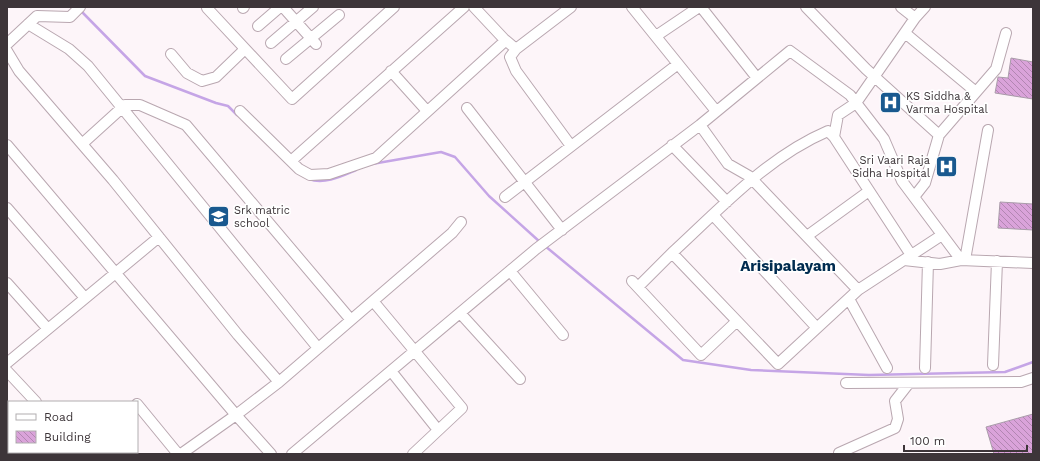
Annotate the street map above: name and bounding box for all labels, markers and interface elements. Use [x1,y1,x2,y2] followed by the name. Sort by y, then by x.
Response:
[878,89,904,115] hospital icon: KS Siddha & Varma Hospital
[906,90,988,116] place label: KS Siddha & Varma Hospital
[933,153,959,179] hospital icon: Sri Vaari Raja Sidha Hospital
[852,154,931,180] place label: Sri Vaari Raja Sidha Hospital
[205,203,231,229] school or university icon: Srk matric school
[234,204,290,230] place label: Srk matric school
[740,257,836,275] district label: Arisipalayam
[8,401,138,453] legend
[44,410,73,424] text: Road
[904,427,1027,453] scale bar
[44,430,91,444] text: Building
[910,434,945,448] text: 100 m

